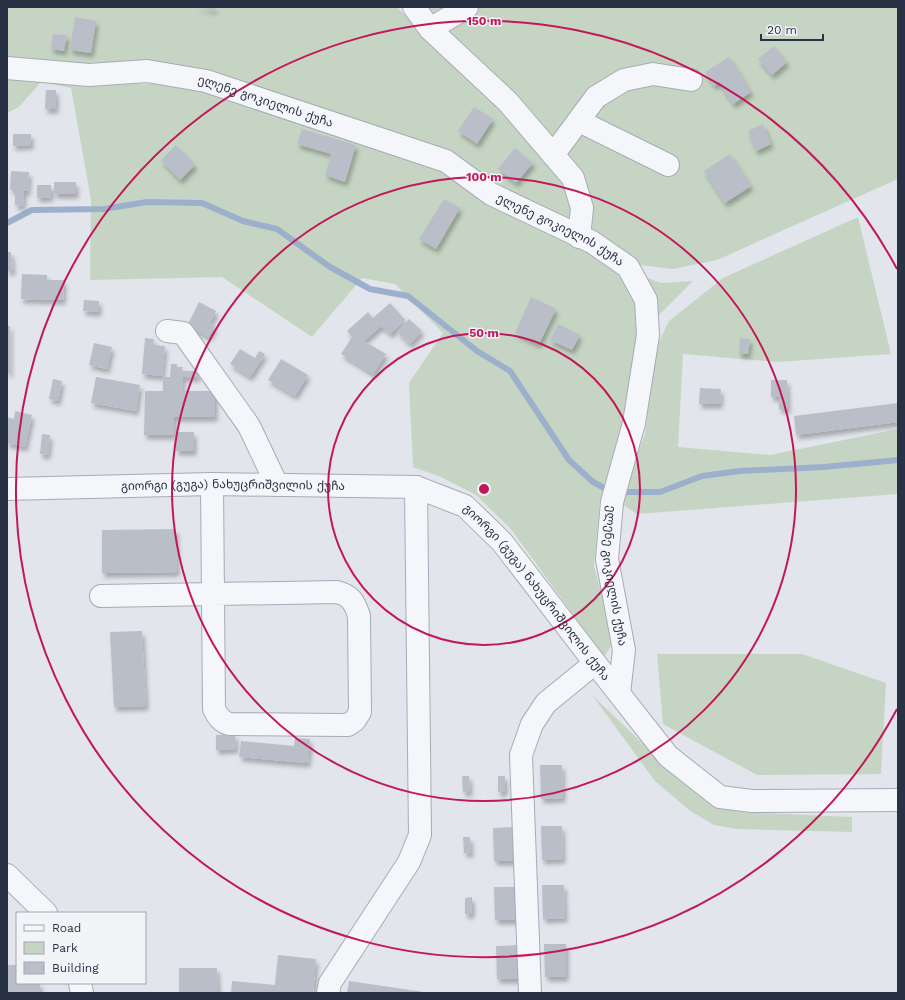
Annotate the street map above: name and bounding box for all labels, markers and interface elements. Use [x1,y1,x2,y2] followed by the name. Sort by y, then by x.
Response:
[467,14,501,28] text: 150 m
[761,16,823,42] scale bar
[767,23,797,37] text: 20 m
[197,73,335,130] street label: ელენე გოკიელის ქუჩა
[466,170,502,184] text: 100 m
[494,191,626,269] street label: ელენე გოკიელის ქუჩა
[469,326,499,340] text: 50 m
[121,477,345,493] street label: გიორგი (გუგა) ნახუცრიშვილის ქუჩა
[477,482,491,496] centre of rings
[460,501,613,683] street label: გიორგი (გუგა) ნახუცრიშვილის ქუჩა
[600,505,630,647] street label: ელენე გოკიელის ქუჩა
[16,912,146,984] legend
[52,921,81,935] text: Road
[52,941,78,955] text: Park
[52,961,99,975] text: Building

